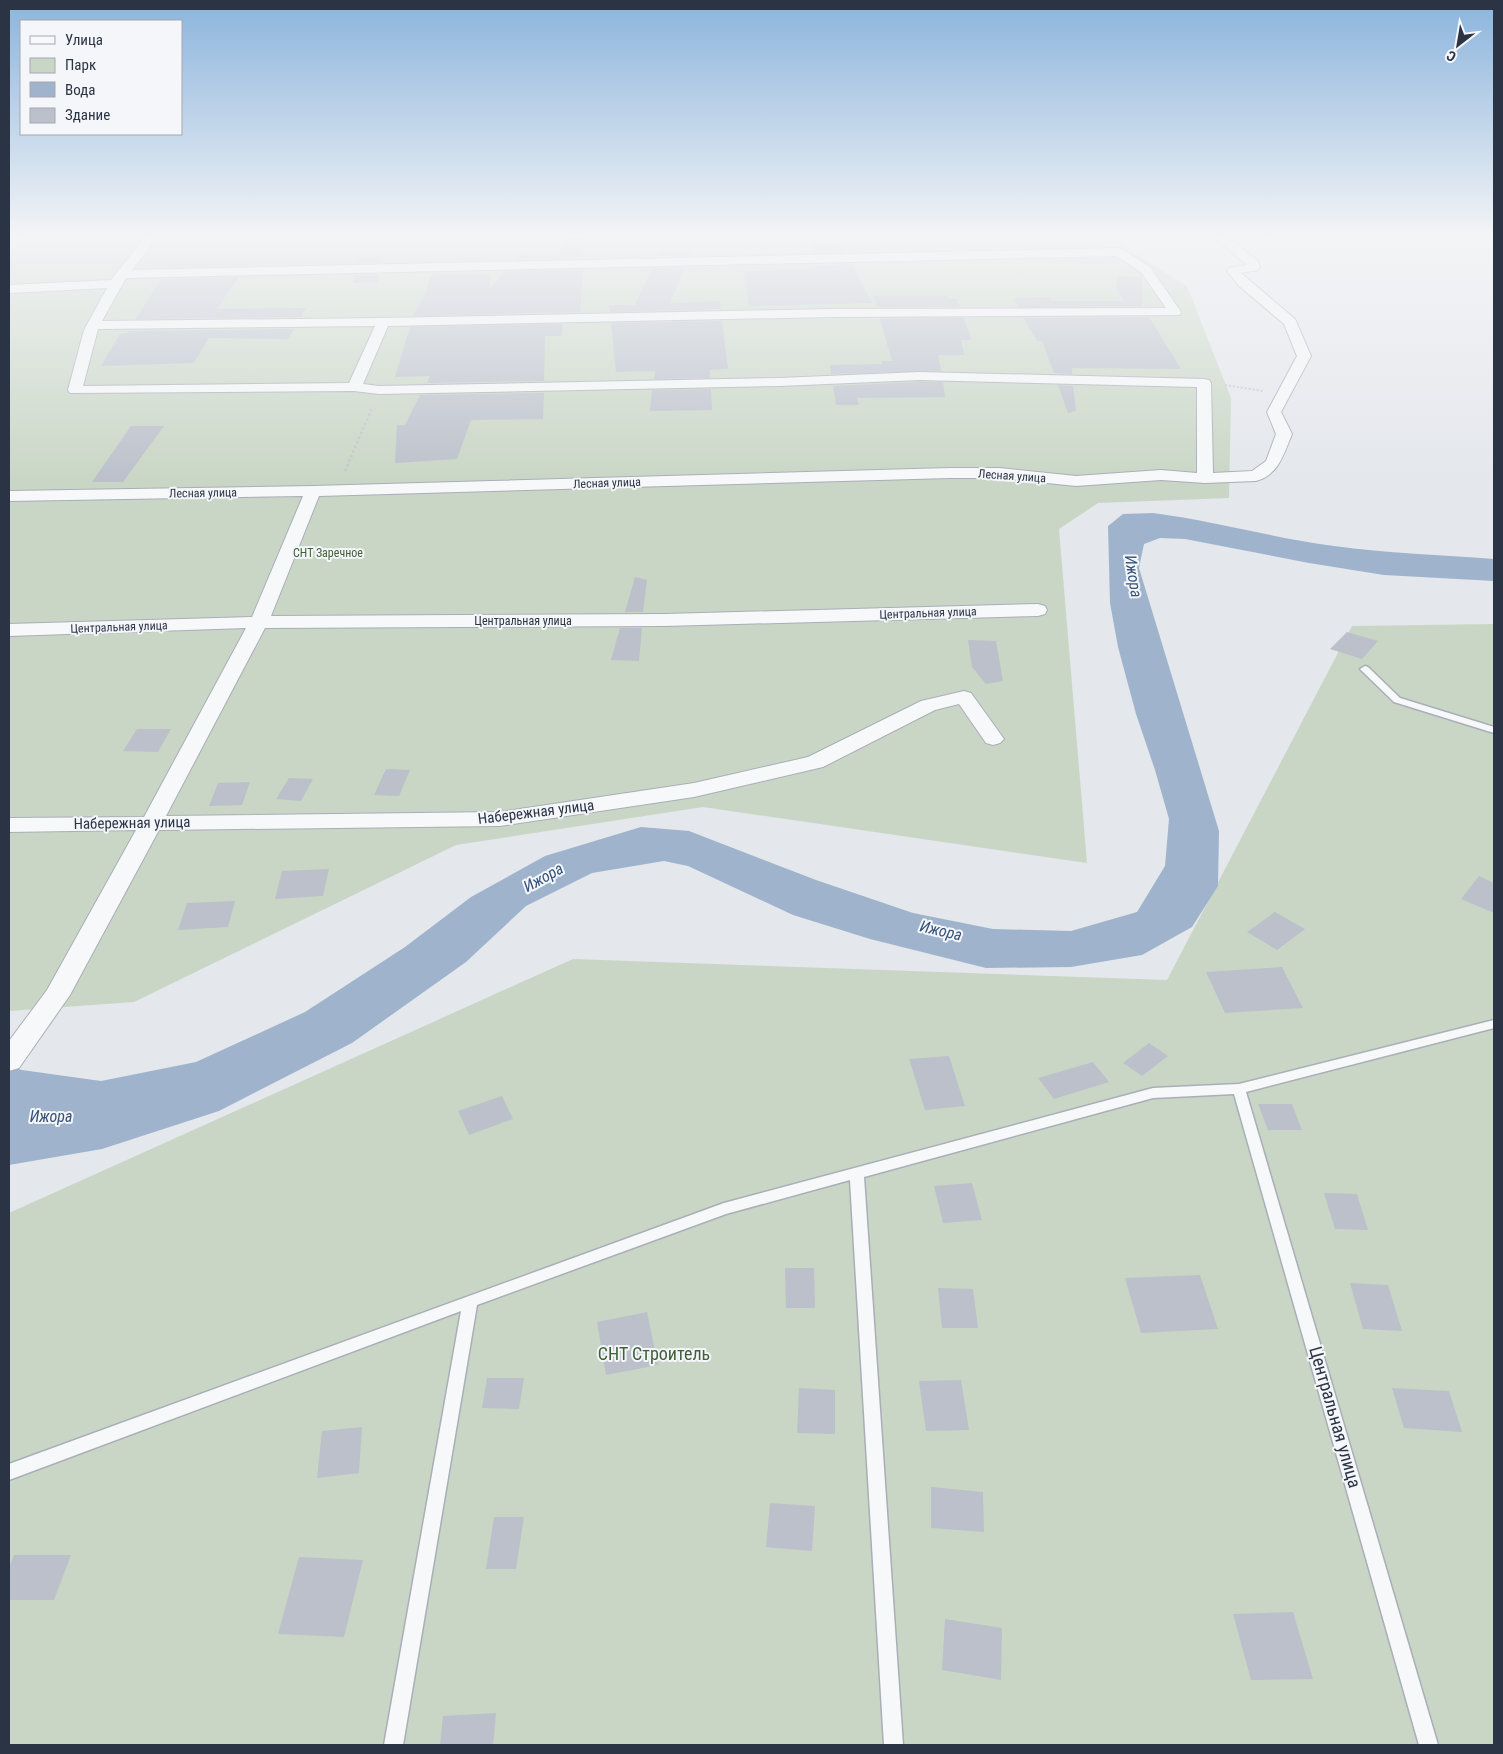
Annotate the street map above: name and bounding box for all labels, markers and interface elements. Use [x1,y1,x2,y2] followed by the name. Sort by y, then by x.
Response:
[20,20,182,135] legend
[1433,20,1483,70] north arrow
[65,31,103,49] text: Улица
[1444,47,1459,65] text: С
[65,56,96,74] text: Парк
[65,81,95,99] text: Вода
[65,106,110,124] text: Здание
[978,467,1047,485] street label: Лесная улица
[573,475,641,491] street label: Лесная улица
[169,485,237,501] street label: Лесная улица
[293,546,363,560] park label: СНТ Заречное
[1121,554,1146,599] water label: Ижора
[879,604,977,622] street label: Центральная улица
[474,614,572,628] street label: Центральная улица
[70,618,168,636] street label: Центральная улица
[477,796,595,828] street label: Набережная улица
[73,813,191,833] street label: Набережная улица
[520,859,566,896] water label: Ижора
[918,916,964,945] water label: Ижора
[30,1107,72,1126] water label: Ижора
[598,1343,710,1364] park label: СНТ Строитель
[1305,1344,1366,1490] street label: Центральная улица

